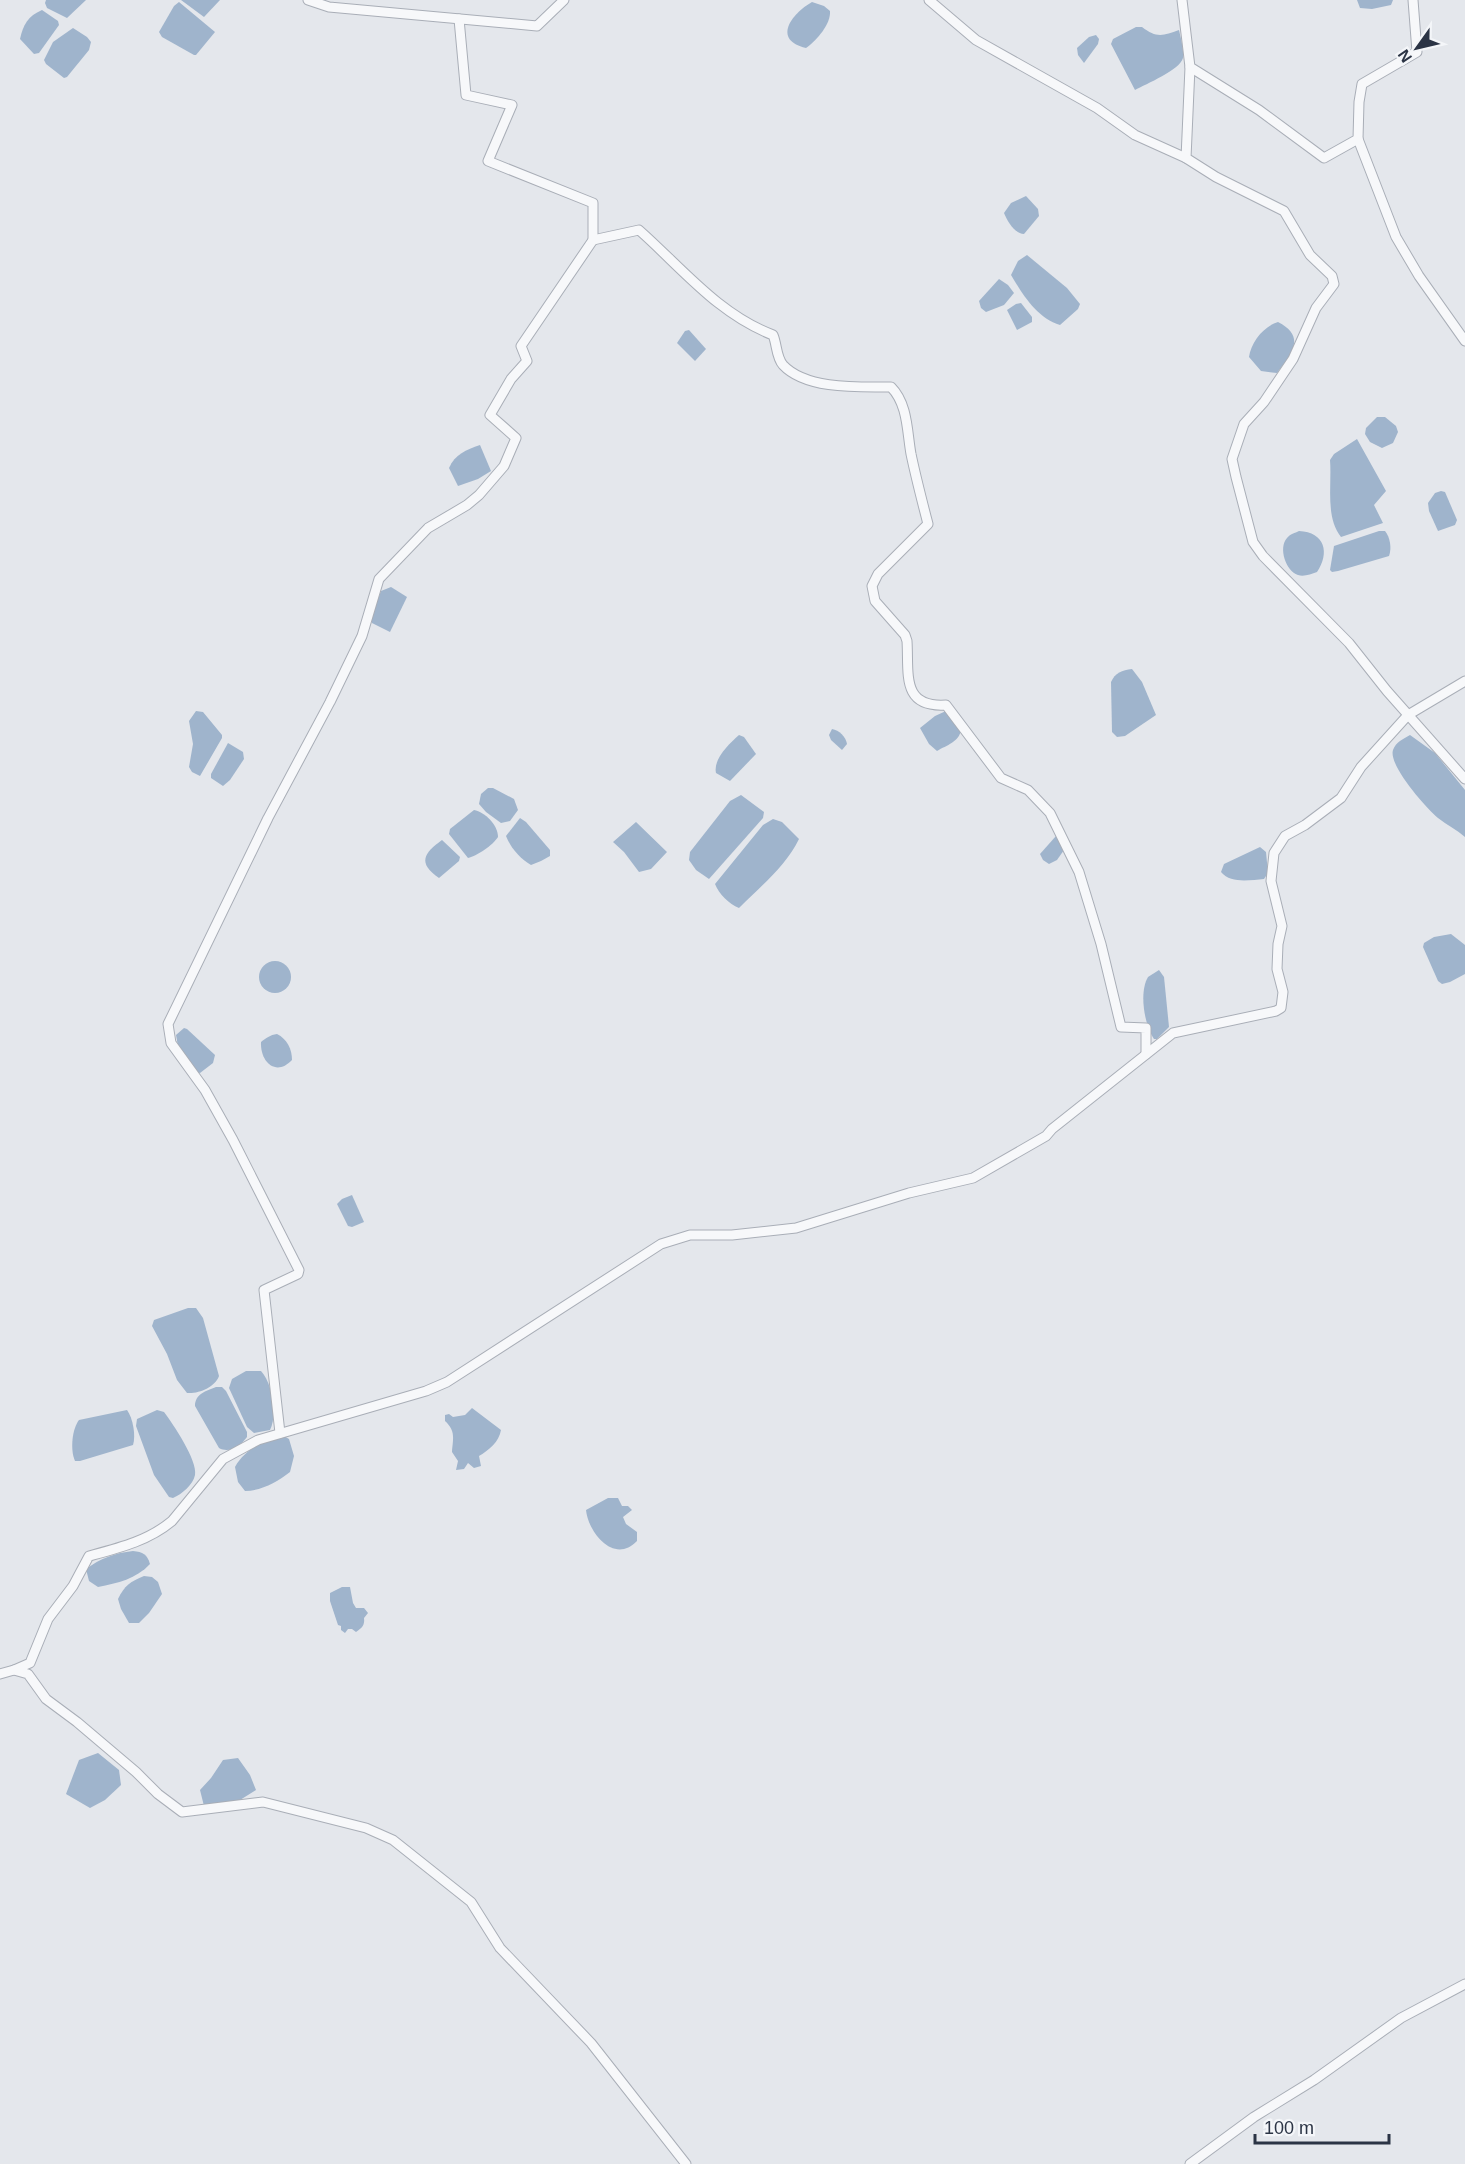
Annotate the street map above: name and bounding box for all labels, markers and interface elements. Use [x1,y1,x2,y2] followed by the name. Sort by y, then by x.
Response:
[1387,18,1447,78] north arrow
[1395,47,1415,66] text: N
[1255,2107,1388,2145] scale bar
[1264,2118,1314,2138] text: 100 m

